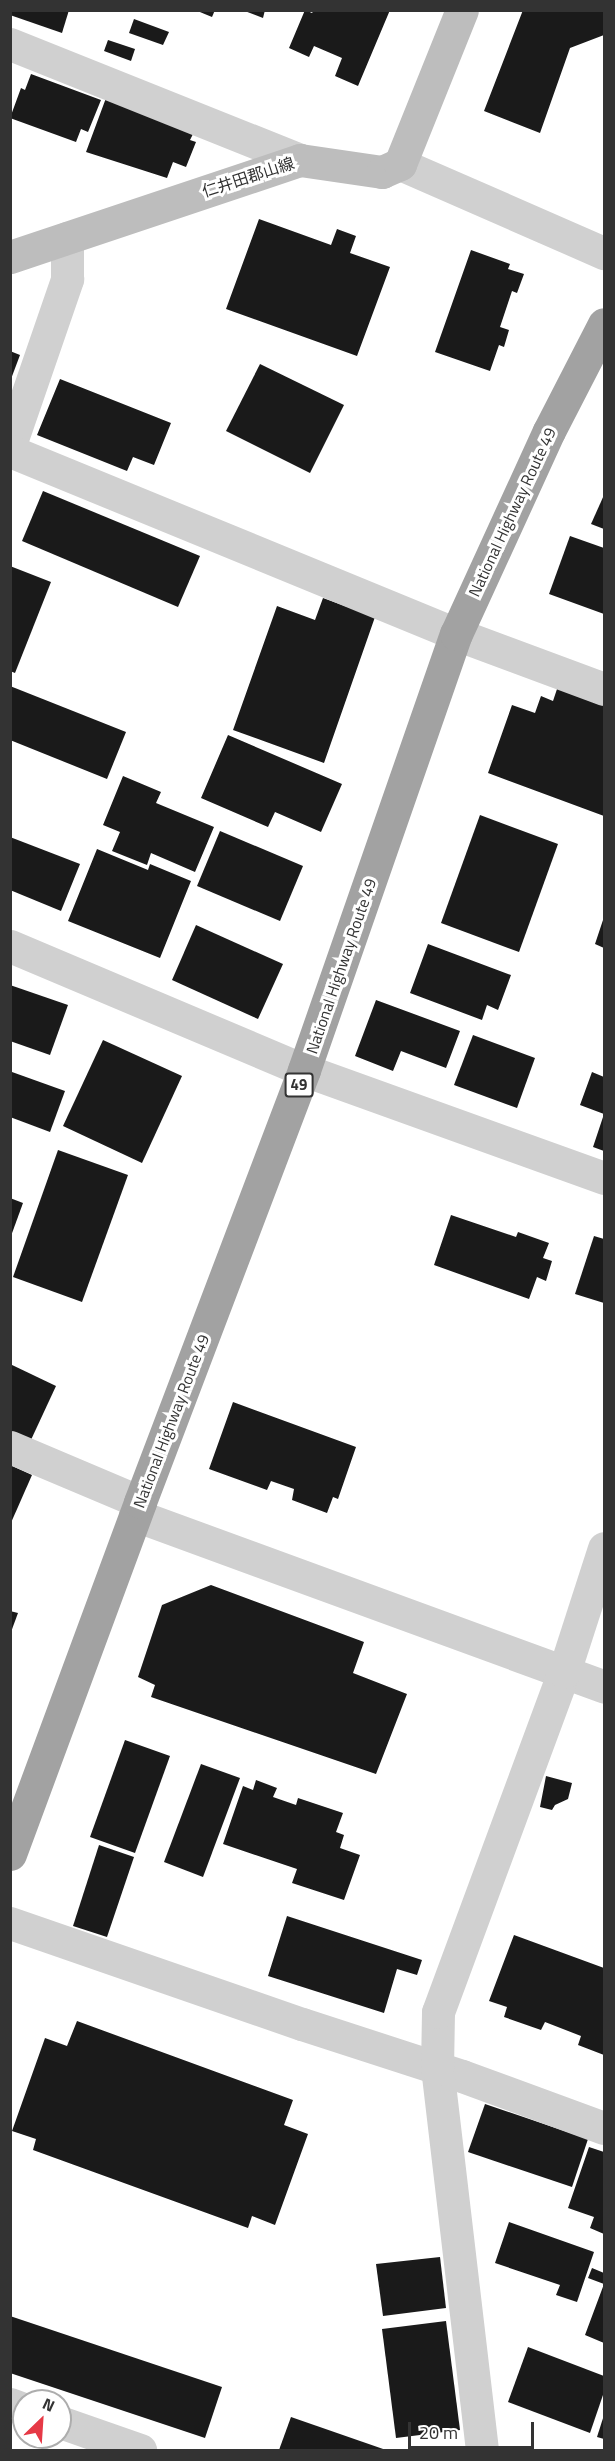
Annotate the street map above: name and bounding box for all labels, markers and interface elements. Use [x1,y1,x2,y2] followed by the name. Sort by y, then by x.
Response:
[199,153,297,201] street label: 仁井田郡山線
[464,424,560,600] street label: National Highway Route 49
[302,876,380,1056] street label: National Highway Route 49
[284,1073,314,1097] road number: 49
[129,1332,213,1510] street label: National Highway Route 49
[12,2389,72,2449] north arrow
[39,2391,59,2418] text: N
[411,2410,537,2448] scale bar
[419,2419,458,2446] text: 20 m

